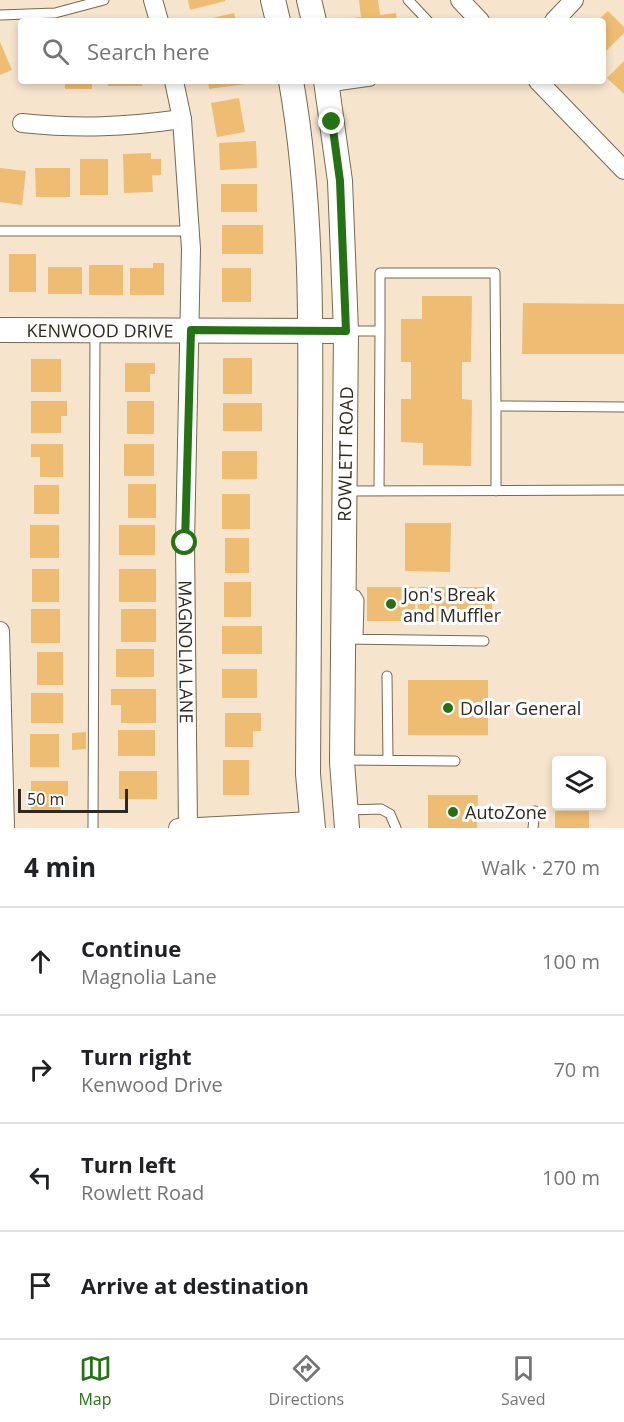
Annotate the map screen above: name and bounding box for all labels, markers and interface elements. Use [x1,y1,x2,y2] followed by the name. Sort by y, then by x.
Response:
[18,18,606,84] search box
[39,35,72,68] icon: search
[87,36,210,66] text: Search here
[318,108,344,134] route end
[26,318,174,343] street label: KENWOOD DRIVE
[332,386,358,522] street label: ROWLETT ROAD
[171,529,197,555] route start
[173,580,199,723] street label: MAGNOLIA LANE
[401,582,502,627] place label: Jon's Break and Muffler
[384,597,398,611] marker: Jon's Break and Muffler
[460,696,581,720] place label: Dollar General
[441,701,455,715] marker: Dollar General
[552,756,606,810] map controls
[552,756,606,810] button: layers
[18,786,128,814] scale bar
[27,788,64,810] text: 50 m
[465,800,547,824] place label: AutoZone
[446,805,460,819] marker: AutoZone
[24,849,96,885] text: 4 min
[481,854,600,881] text: Walk · 270 m
[81,933,181,963] text: Continue
[24,945,57,978] icon: ahead
[542,948,600,975] text: 100 m
[81,963,217,990] text: Magnolia Lane
[81,1041,192,1071] text: Turn right
[24,1053,57,1086] icon: right
[553,1056,600,1083] text: 70 m
[81,1071,223,1098] text: Kenwood Drive
[81,1149,176,1179] text: Turn left
[24,1161,57,1194] icon: left
[542,1164,600,1191] text: 100 m
[81,1179,204,1206] text: Rowlett Road
[24,1269,57,1302] icon: arrive
[81,1270,309,1300] text: Arrive at destination
[78,1352,112,1410] tab: Map
[268,1352,344,1410] tab: Directions
[501,1352,546,1410] tab: Saved

